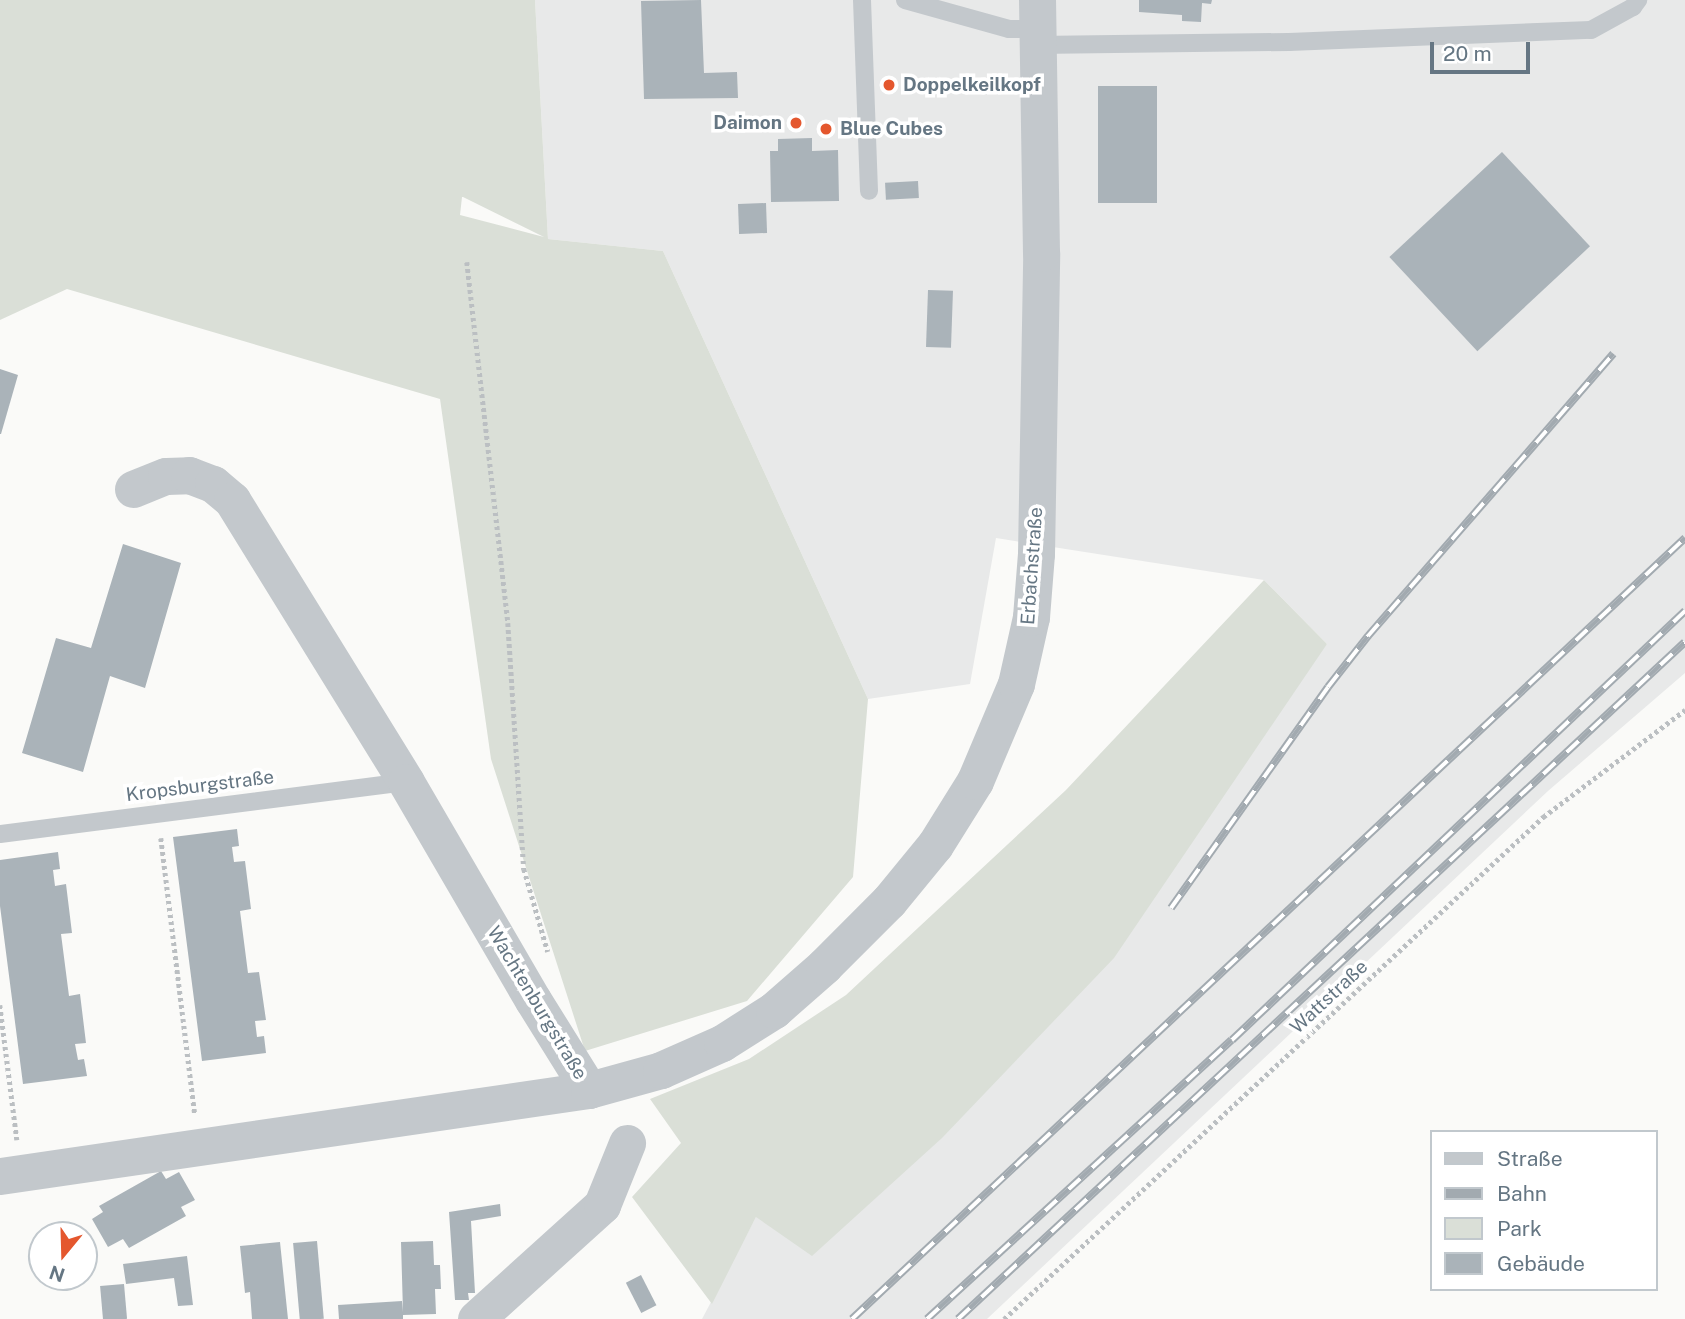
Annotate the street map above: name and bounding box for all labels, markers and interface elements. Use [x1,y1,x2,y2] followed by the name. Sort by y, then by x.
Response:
[1433,28,1533,72] scale bar
[1443,41,1492,66] text: 20 m
[903,74,1041,96] place label: Doppelkeilkopf
[881,77,897,93] marker: Doppelkeilkopf
[713,112,782,134] place label: Daimon
[788,115,804,131] marker: Daimon
[840,118,943,140] place label: Blue Cubes
[818,121,834,137] marker: Blue Cubes
[1017,506,1047,626] street label: Erbachstraße
[125,766,275,806] street label: Kropsburgstraße
[482,922,592,1084] street label: Wachtenburgstraße
[1286,955,1372,1039] street label: Wattstraße
[1430,1130,1657,1291] legend
[1497,1146,1563,1171] text: Straße
[1497,1181,1547,1206] text: Bahn
[1497,1216,1542,1241] text: Park
[28,1221,98,1291] north arrow
[1497,1251,1585,1276] text: Gebäude
[46,1261,67,1287] text: N

